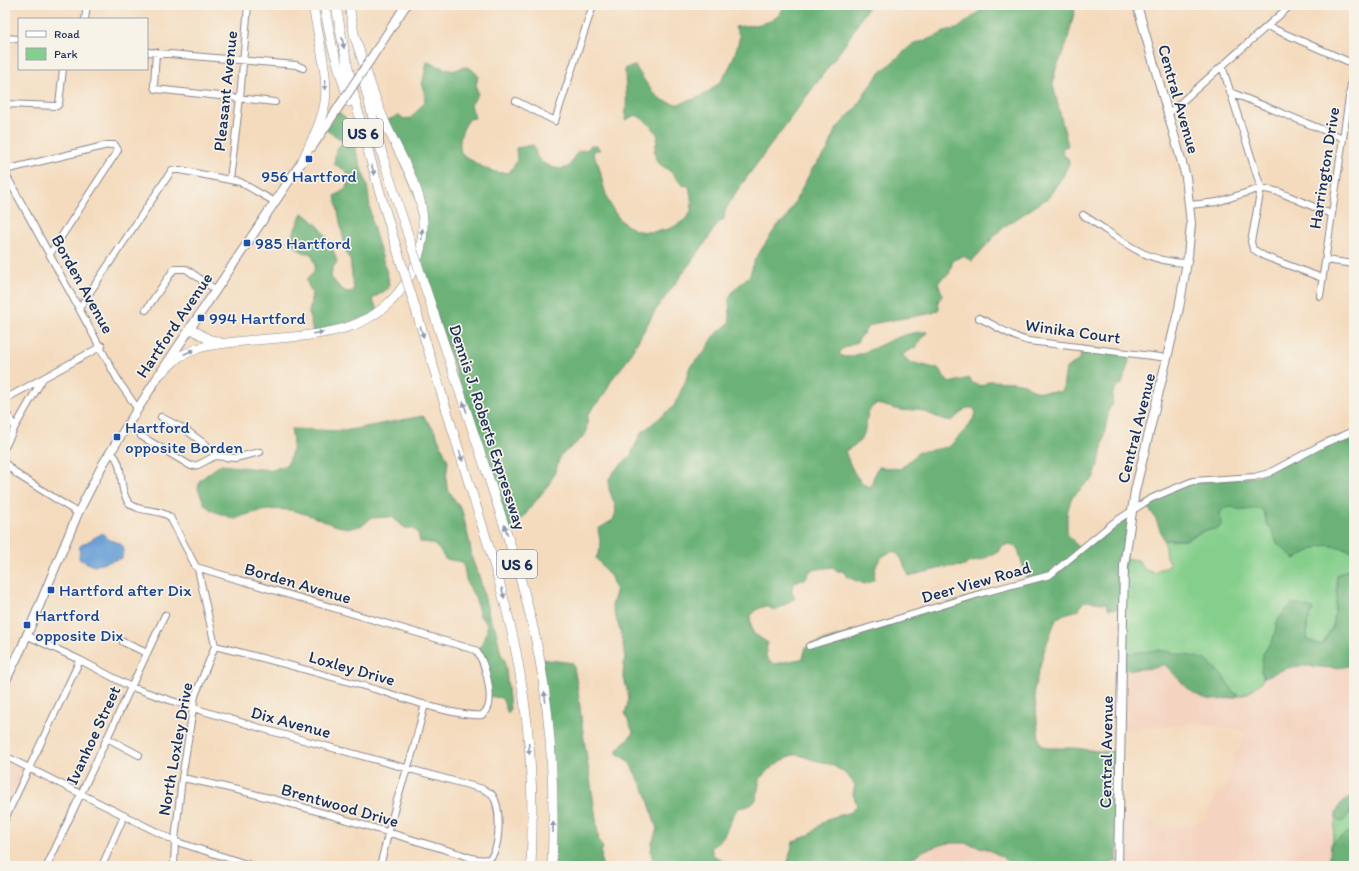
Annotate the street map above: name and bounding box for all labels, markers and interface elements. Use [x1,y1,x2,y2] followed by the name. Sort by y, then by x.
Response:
[18,18,148,70] legend
[54,27,80,41] text: Road
[209,30,241,152] street label: Pleasant Avenue
[340,37,346,50] one-way arrow
[1154,42,1204,156] street label: Central Avenue
[54,47,78,61] text: Park
[321,79,328,91] one-way arrow
[1304,106,1344,230] street label: Harrington Drive
[343,119,383,147] road number: US 6
[304,154,314,164] marker: 956 Hartford
[370,164,376,176] one-way arrow
[261,166,357,186] place label: 956 Hartford
[419,228,426,240] one-way arrow
[48,231,118,337] street label: Borden Avenue
[255,233,351,253] place label: 985 Hartford
[242,238,252,248] marker: 985 Hartford
[131,269,217,381] street label: Hartford Avenue
[209,308,305,328] place label: 994 Hartford
[196,313,206,323] marker: 994 Hartford
[1024,314,1122,348] street label: Winika Court
[445,322,531,532] street label: Dennis J. Roberts Expressway
[419,326,425,338] one-way arrow
[312,330,324,336] one-way arrow
[184,348,196,354] one-way arrow
[1113,371,1159,485] street label: Central Avenue
[462,400,468,412] one-way arrow
[125,417,243,457] place label: Hartford opposite Borden
[112,432,122,442] marker: Hartford opposite Borden
[458,450,464,462] one-way arrow
[503,524,509,536] one-way arrow
[497,550,537,578] road number: US 6
[919,557,1034,607] street label: Deer View Road
[242,558,354,608] street label: Borden Avenue
[59,580,192,600] place label: Hartford after Dix
[46,585,56,595] marker: Hartford after Dix
[500,587,506,600] one-way arrow
[35,605,124,645] place label: Hartford opposite Dix
[22,620,32,630] marker: Hartford opposite Dix
[307,646,397,690] street label: Loxley Drive
[153,681,197,817] street label: North Loxley Drive
[61,682,125,788] street label: Ivanhoe Street
[542,691,548,703] one-way arrow
[1095,695,1117,809] street label: Central Avenue
[249,702,333,742] street label: Dix Avenue
[526,743,533,755] one-way arrow
[279,779,401,831] street label: Brentwood Drive
[550,820,556,833] one-way arrow

